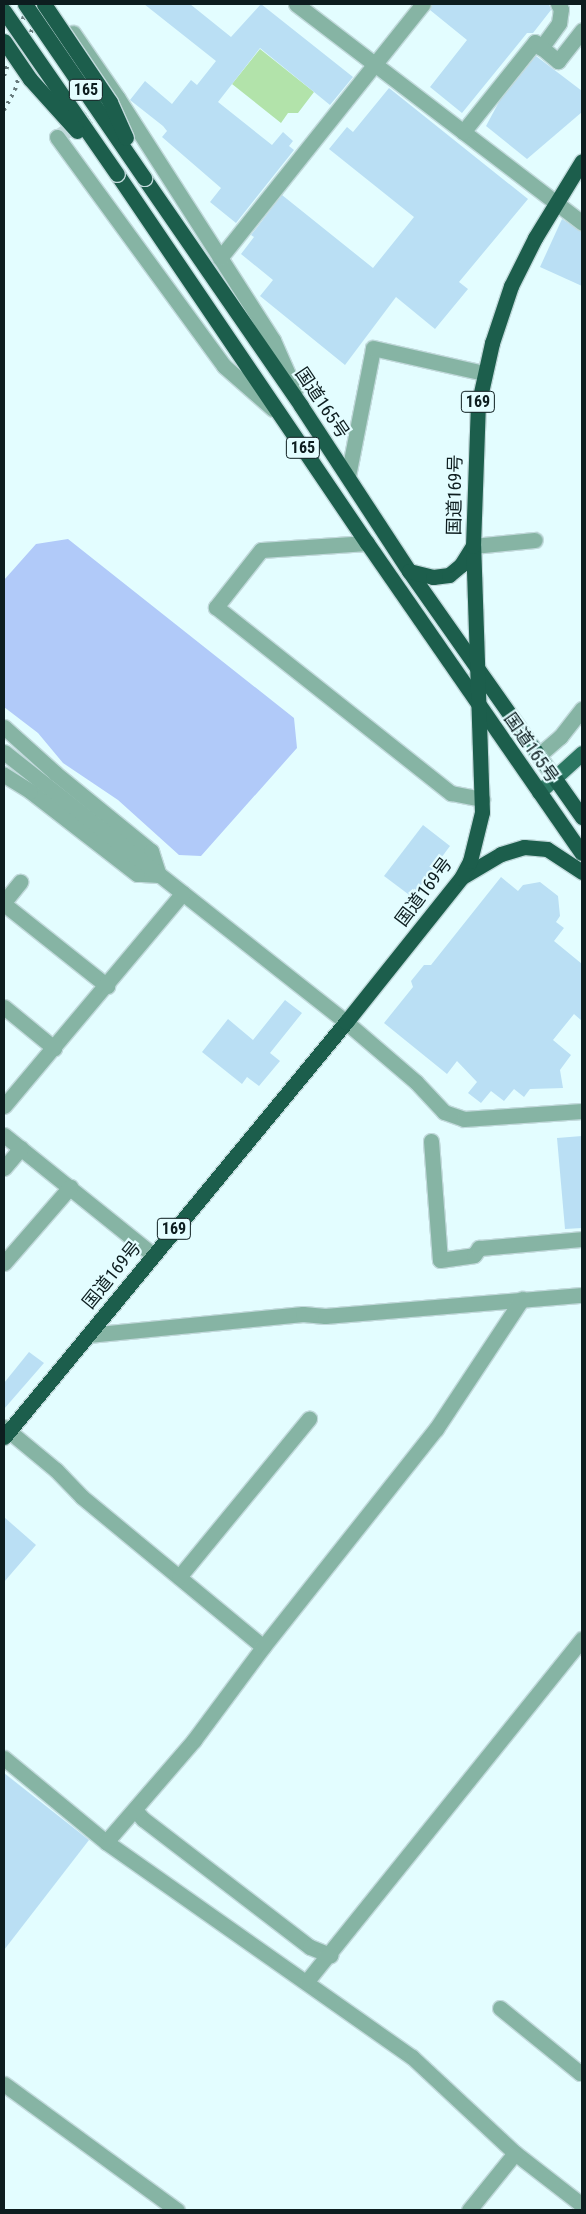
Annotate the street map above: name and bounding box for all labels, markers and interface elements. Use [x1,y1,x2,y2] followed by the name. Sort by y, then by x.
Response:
[68,76,104,104] road number: 165
[290,364,354,442] street label: 国道165号
[460,388,496,416] road number: 169
[286,434,320,462] road number: 165
[443,454,467,536] street label: 国道169号
[499,709,563,787] street label: 国道165号
[391,853,457,931] street label: 国道169号
[156,1216,192,1242] road number: 169
[78,1237,146,1313] street label: 国道169号

